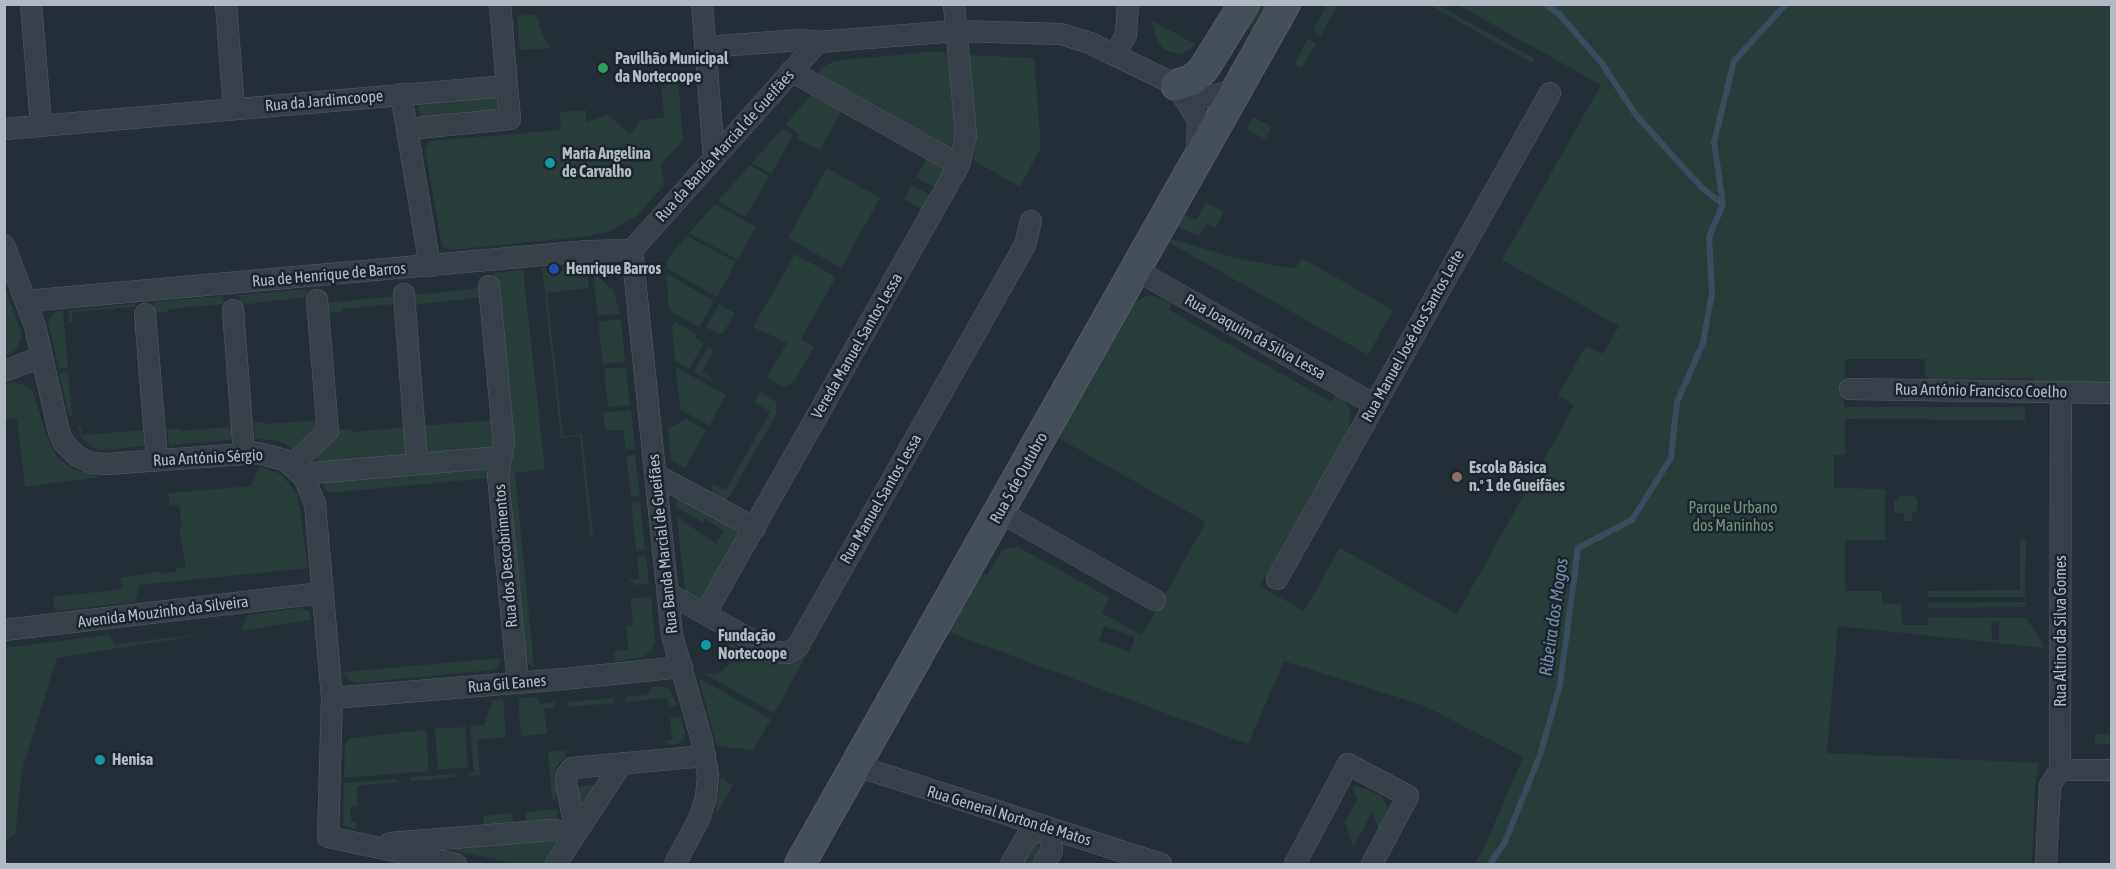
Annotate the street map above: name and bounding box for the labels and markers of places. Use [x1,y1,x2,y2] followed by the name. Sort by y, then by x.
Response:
[615,49,728,87] place label: Pavilhão Municipal da Nortecoope
[596,61,610,75] marker: Pavilhão Municipal da Nortecoope
[562,144,651,182] place label: Maria Angelina de Carvalho
[543,156,557,170] marker: Maria Angelina de Carvalho
[566,259,661,279] place label: Henrique Barros
[547,262,561,276] marker: Henrique Barros
[1469,458,1565,496] place label: Escola Básica n.º 1 de Gueifães
[1450,470,1464,484] marker: Escola Básica n.º 1 de Gueifães
[718,626,787,664] place label: Fundação Nortecoope
[699,638,713,652] marker: Fundação Nortecoope
[112,750,153,770] place label: Henisa
[93,753,107,767] marker: Henisa

